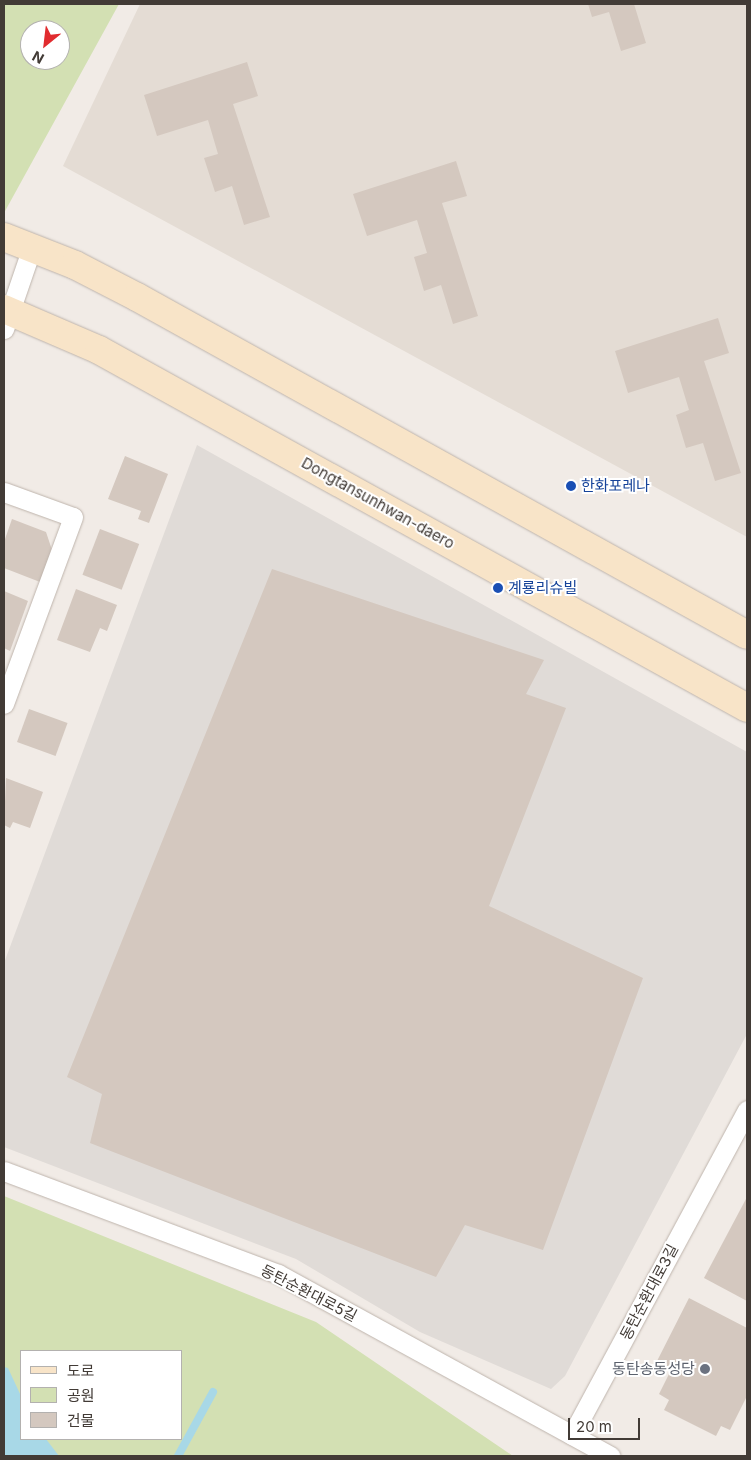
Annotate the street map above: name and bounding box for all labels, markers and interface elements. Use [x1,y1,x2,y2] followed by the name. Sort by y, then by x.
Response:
[20,20,70,70] north arrow
[29,48,47,68] text: N
[298,453,458,553] street label: Dongtansunhwan-daero
[581,477,650,495] place label: 한화포레나
[565,480,577,492] marker: 한화포레나
[508,579,577,597] place label: 계룡리슈빌
[492,582,504,594] marker: 계룡리슈빌
[616,1241,682,1343] street label: 동탄순환대로3길
[258,1261,360,1325] street label: 동탄순환대로5길
[20,1350,182,1440] legend
[612,1360,695,1378] place label: 동탄송동성당
[67,1361,95,1380] text: 도로
[699,1363,711,1375] marker: 동탄송동성당
[67,1386,95,1405] text: 공원
[571,1408,644,1440] scale bar
[67,1411,95,1430] text: 건물
[576,1417,612,1436] text: 20 m

